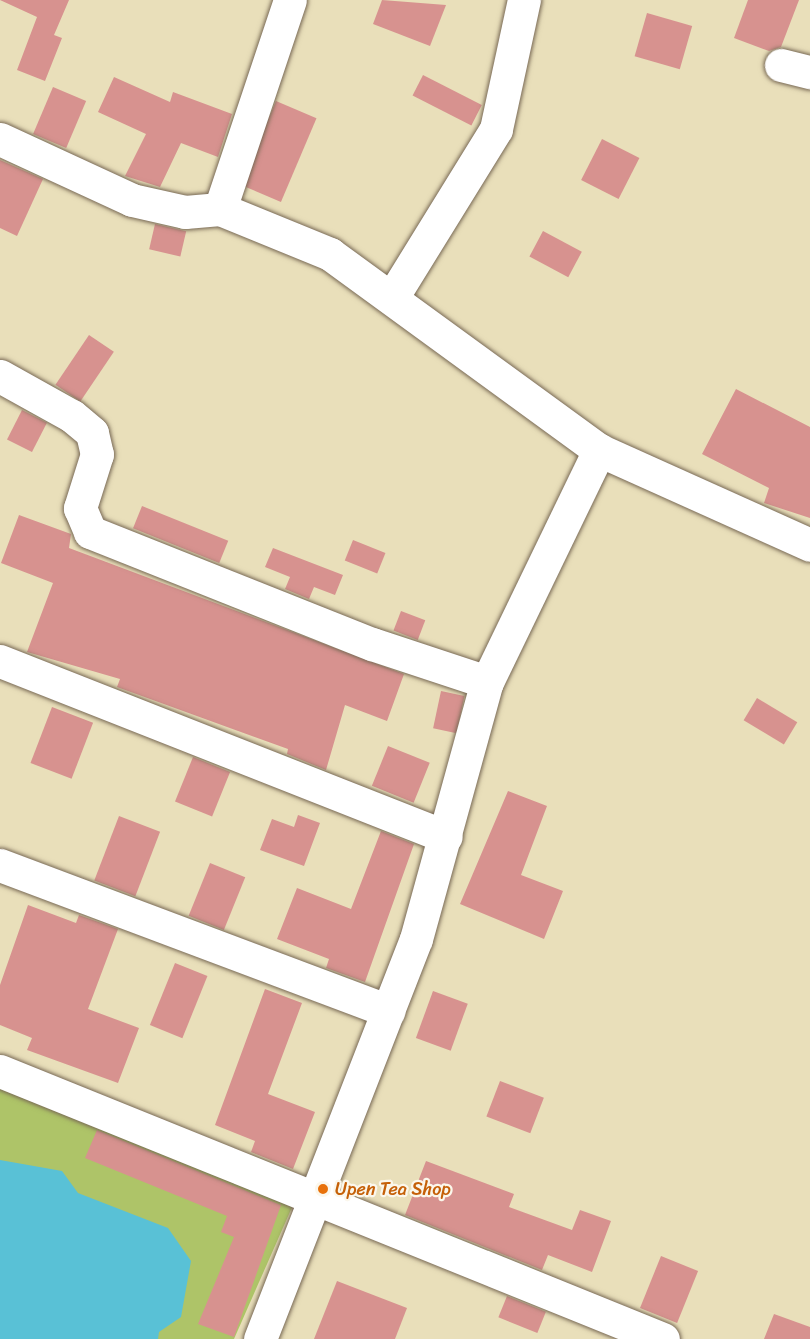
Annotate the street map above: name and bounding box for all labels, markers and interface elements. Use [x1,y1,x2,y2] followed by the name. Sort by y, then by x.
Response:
[335,1178,451,1200] place label: Upen Tea Shop
[316,1182,330,1196] marker: Upen Tea Shop

